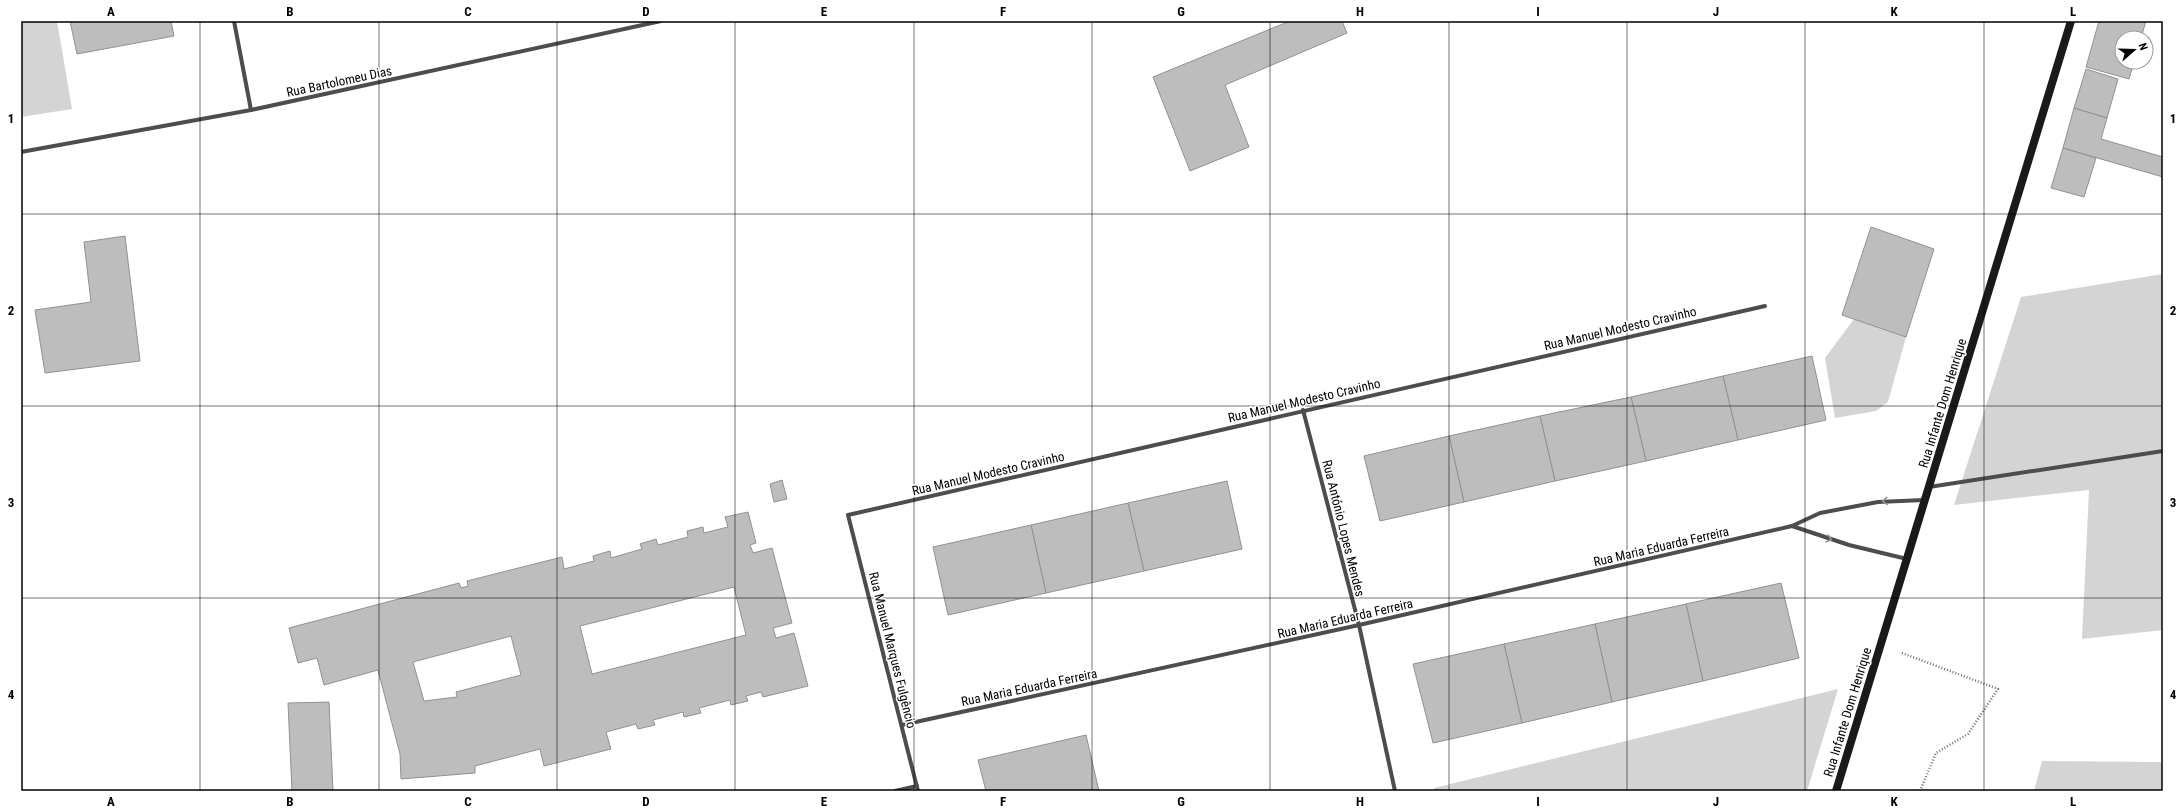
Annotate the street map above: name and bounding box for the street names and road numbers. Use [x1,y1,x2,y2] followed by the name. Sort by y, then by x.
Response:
[285,63,393,100] street label: Rua Bartolomeu Dias
[1542,304,1698,353] street label: Rua Manuel Modesto Cravinho
[1916,337,1969,470] street label: Rua Infante Dom Henrique
[1226,376,1382,425] street label: Rua Manuel Modesto Cravinho
[910,449,1066,498] street label: Rua Manuel Modesto Cravinho
[1319,458,1368,598] street label: Rua António Lopes Mendes
[1592,524,1730,569] street label: Rua Maria Eduarda Ferreira
[866,570,919,730] street label: Rua Manuel Marques Fulgêncio
[1276,596,1414,641] street label: Rua Maria Eduarda Ferreira
[1821,646,1874,779] street label: Rua Infante Dom Henrique
[960,666,1098,709] street label: Rua Maria Eduarda Ferreira

